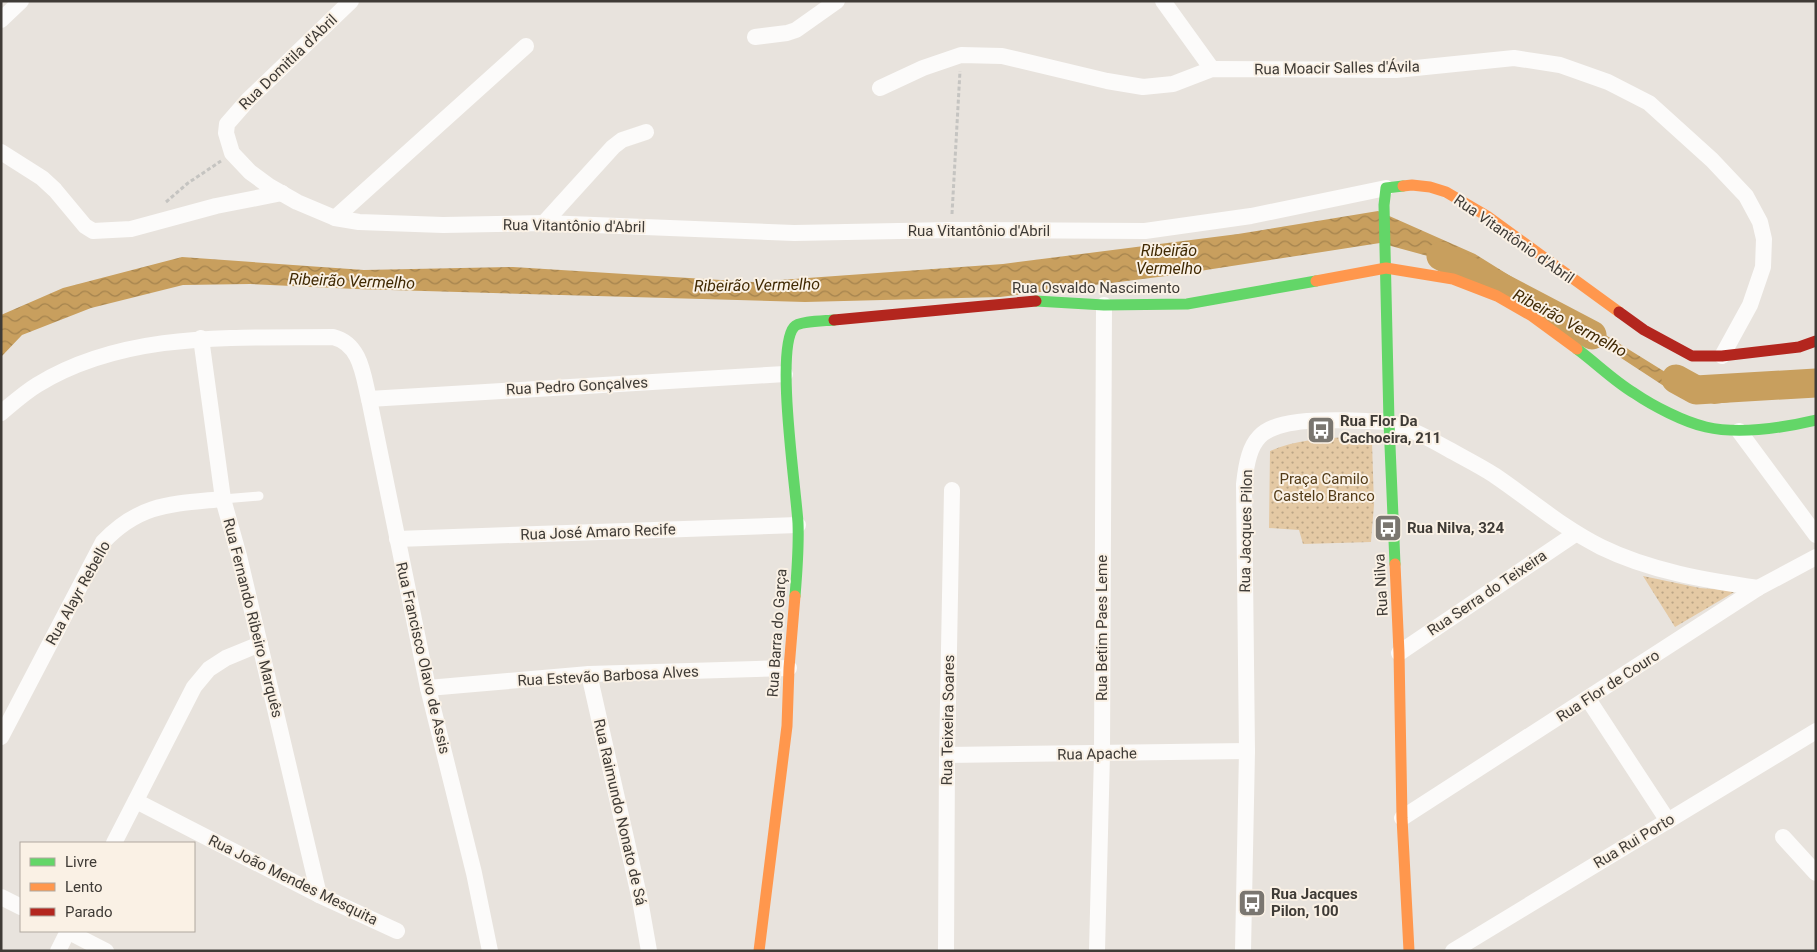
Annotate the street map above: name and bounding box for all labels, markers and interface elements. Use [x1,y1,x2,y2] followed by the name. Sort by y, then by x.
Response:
[235,11,341,113] street label: Rua Domitila d'Abril
[1254,58,1420,78] street label: Rua Moacir Salles d'Ávila
[1451,191,1577,287] street label: Rua Vitantônio d'Abril
[503,216,645,236] street label: Rua Vitantônio d'Abril
[908,222,1050,240] street label: Rua Vitantônio d'Abril
[1136,241,1202,278] water label: Ribeirão Vermelho
[289,269,416,293] water label: Ribeirão Vermelho
[694,274,820,296] water label: Ribeirão Vermelho
[1012,279,1180,297] street label: Rua Osvaldo Nascimento
[1510,285,1630,361] water label: Ribeirão Vermelho
[506,373,648,399] street label: Rua Pedro Gonçalves
[1340,412,1441,447] place label: Rua Flor Da Cachoeira, 211
[1306,415,1336,445] bus stop icon: Rua Flor Da Cachoeira, 211
[1236,469,1256,593] street label: Rua Jacques Pilon
[1273,470,1375,505] park label: Praça Camilo Castelo Branco
[1373,513,1403,543] bus stop icon: Rua Nilva, 324
[219,516,287,720] street label: Rua Fernando Ribeiro Marquês
[1407,519,1504,537] place label: Rua Nilva, 324
[520,520,676,544] street label: Rua José Amaro Recife
[42,538,114,648] street label: Rua Alayr Rebello
[1424,546,1550,640] street label: Rua Serra do Teixeira
[1370,553,1392,617] street label: Rua Nilva
[1093,555,1111,701] street label: Rua Betim Paes Leme
[392,560,454,756] street label: Rua Francisco Olavo de Assis
[764,568,790,698] street label: Rua Barra do Garça
[1553,646,1663,726] street label: Rua Flor de Couro
[938,654,958,786] street label: Rua Teixeira Soares
[517,662,699,690] street label: Rua Estevão Barbosa Alves
[590,717,650,907] street label: Rua Raimundo Nonato de Sá
[1057,744,1137,764] street label: Rua Apache
[1590,810,1678,872] street label: Rua Rui Porto
[205,831,381,929] street label: Rua João Mendes Mesquita
[20,842,195,932] legend
[65,853,97,871] text: Livre
[65,878,103,896] text: Lento
[1271,885,1358,920] place label: Rua Jacques Pilon, 100
[1237,888,1267,918] bus stop icon: Rua Jacques Pilon, 100
[65,903,113,921] text: Parado

